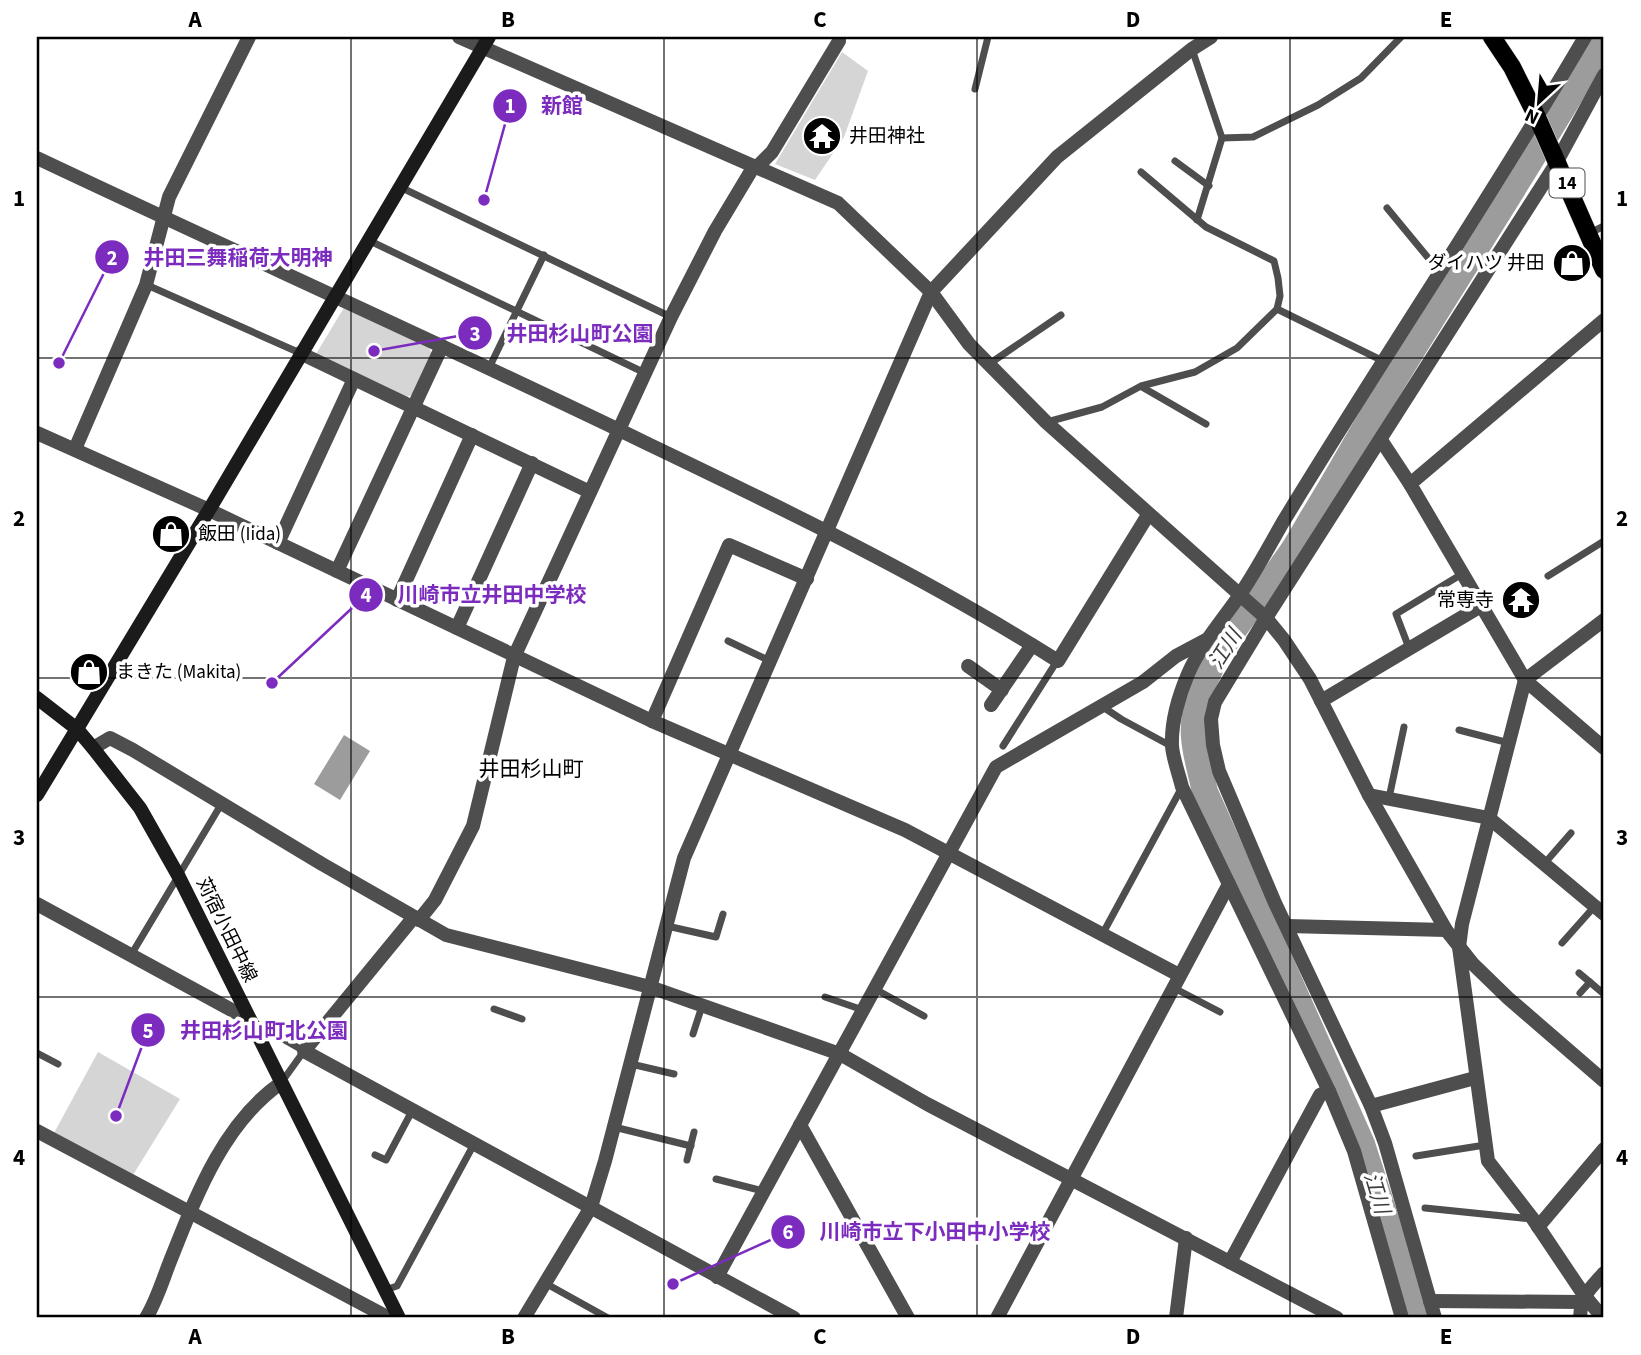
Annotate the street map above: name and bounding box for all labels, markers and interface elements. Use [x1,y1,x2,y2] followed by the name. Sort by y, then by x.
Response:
[187,3,202,36] text: A
[501,3,515,36] text: B
[813,3,827,36] text: C
[1126,3,1140,36] text: D
[1440,3,1452,36] text: E
[1504,66,1574,136] north arrow
[492,85,597,127] callout: 新館
[504,91,516,121] text: 1
[541,91,583,121] text: 新館
[1521,101,1544,131] text: N
[801,115,843,157] temple icon: 井田神社
[849,123,925,150] place label: 井田神社
[1550,168,1584,198] road number: 14
[13,182,25,215] text: 1
[1616,182,1628,215] text: 1
[94,236,346,278] callout: 井田三舞稲荷大明神
[1551,242,1593,284] shop icon: ダイハツ 井田
[106,243,118,273] text: 2
[144,243,333,273] text: 井田三舞稲荷大明神
[1428,250,1545,277] place label: ダイハツ 井田
[457,312,667,354] callout: 井田杉山町公園
[469,319,481,349] text: 3
[507,319,654,349] text: 井田杉山町公園
[13,502,25,535] text: 2
[1616,502,1628,535] text: 2
[150,513,192,555] shop icon: 飯田 (Iida)
[198,521,281,548] place label: 飯田 (Iida)
[349,574,601,616] callout: 川崎市立井田中学校
[1500,579,1542,621] temple icon: 常専寺
[360,580,372,610] text: 4
[398,580,587,610] text: 川崎市立井田中学校
[1437,587,1494,614] place label: 常専寺
[1201,622,1250,675] water label: 江川
[68,651,110,693] shop icon: まきた (Makita)
[116,659,241,686] place label: まきた (Makita)
[479,754,584,784] district label: 井田杉山町
[13,821,25,854] text: 3
[1616,821,1628,854] text: 3
[189,873,263,987] street label: 苅宿小田中線
[131,1009,362,1051] callout: 井田杉山町北公園
[142,1016,154,1046] text: 5
[180,1016,348,1046] text: 井田杉山町北公園
[13,1141,25,1174] text: 4
[1616,1141,1628,1174] text: 4
[1357,1169,1398,1219] water label: 江川
[771,1211,1065,1253] callout: 川崎市立下小田中小学校
[782,1217,794,1247] text: 6
[820,1217,1051,1247] text: 川崎市立下小田中小学校
[187,1320,202,1353] text: A
[501,1320,515,1353] text: B
[813,1320,827,1353] text: C
[1126,1320,1140,1353] text: D
[1440,1320,1452,1353] text: E

